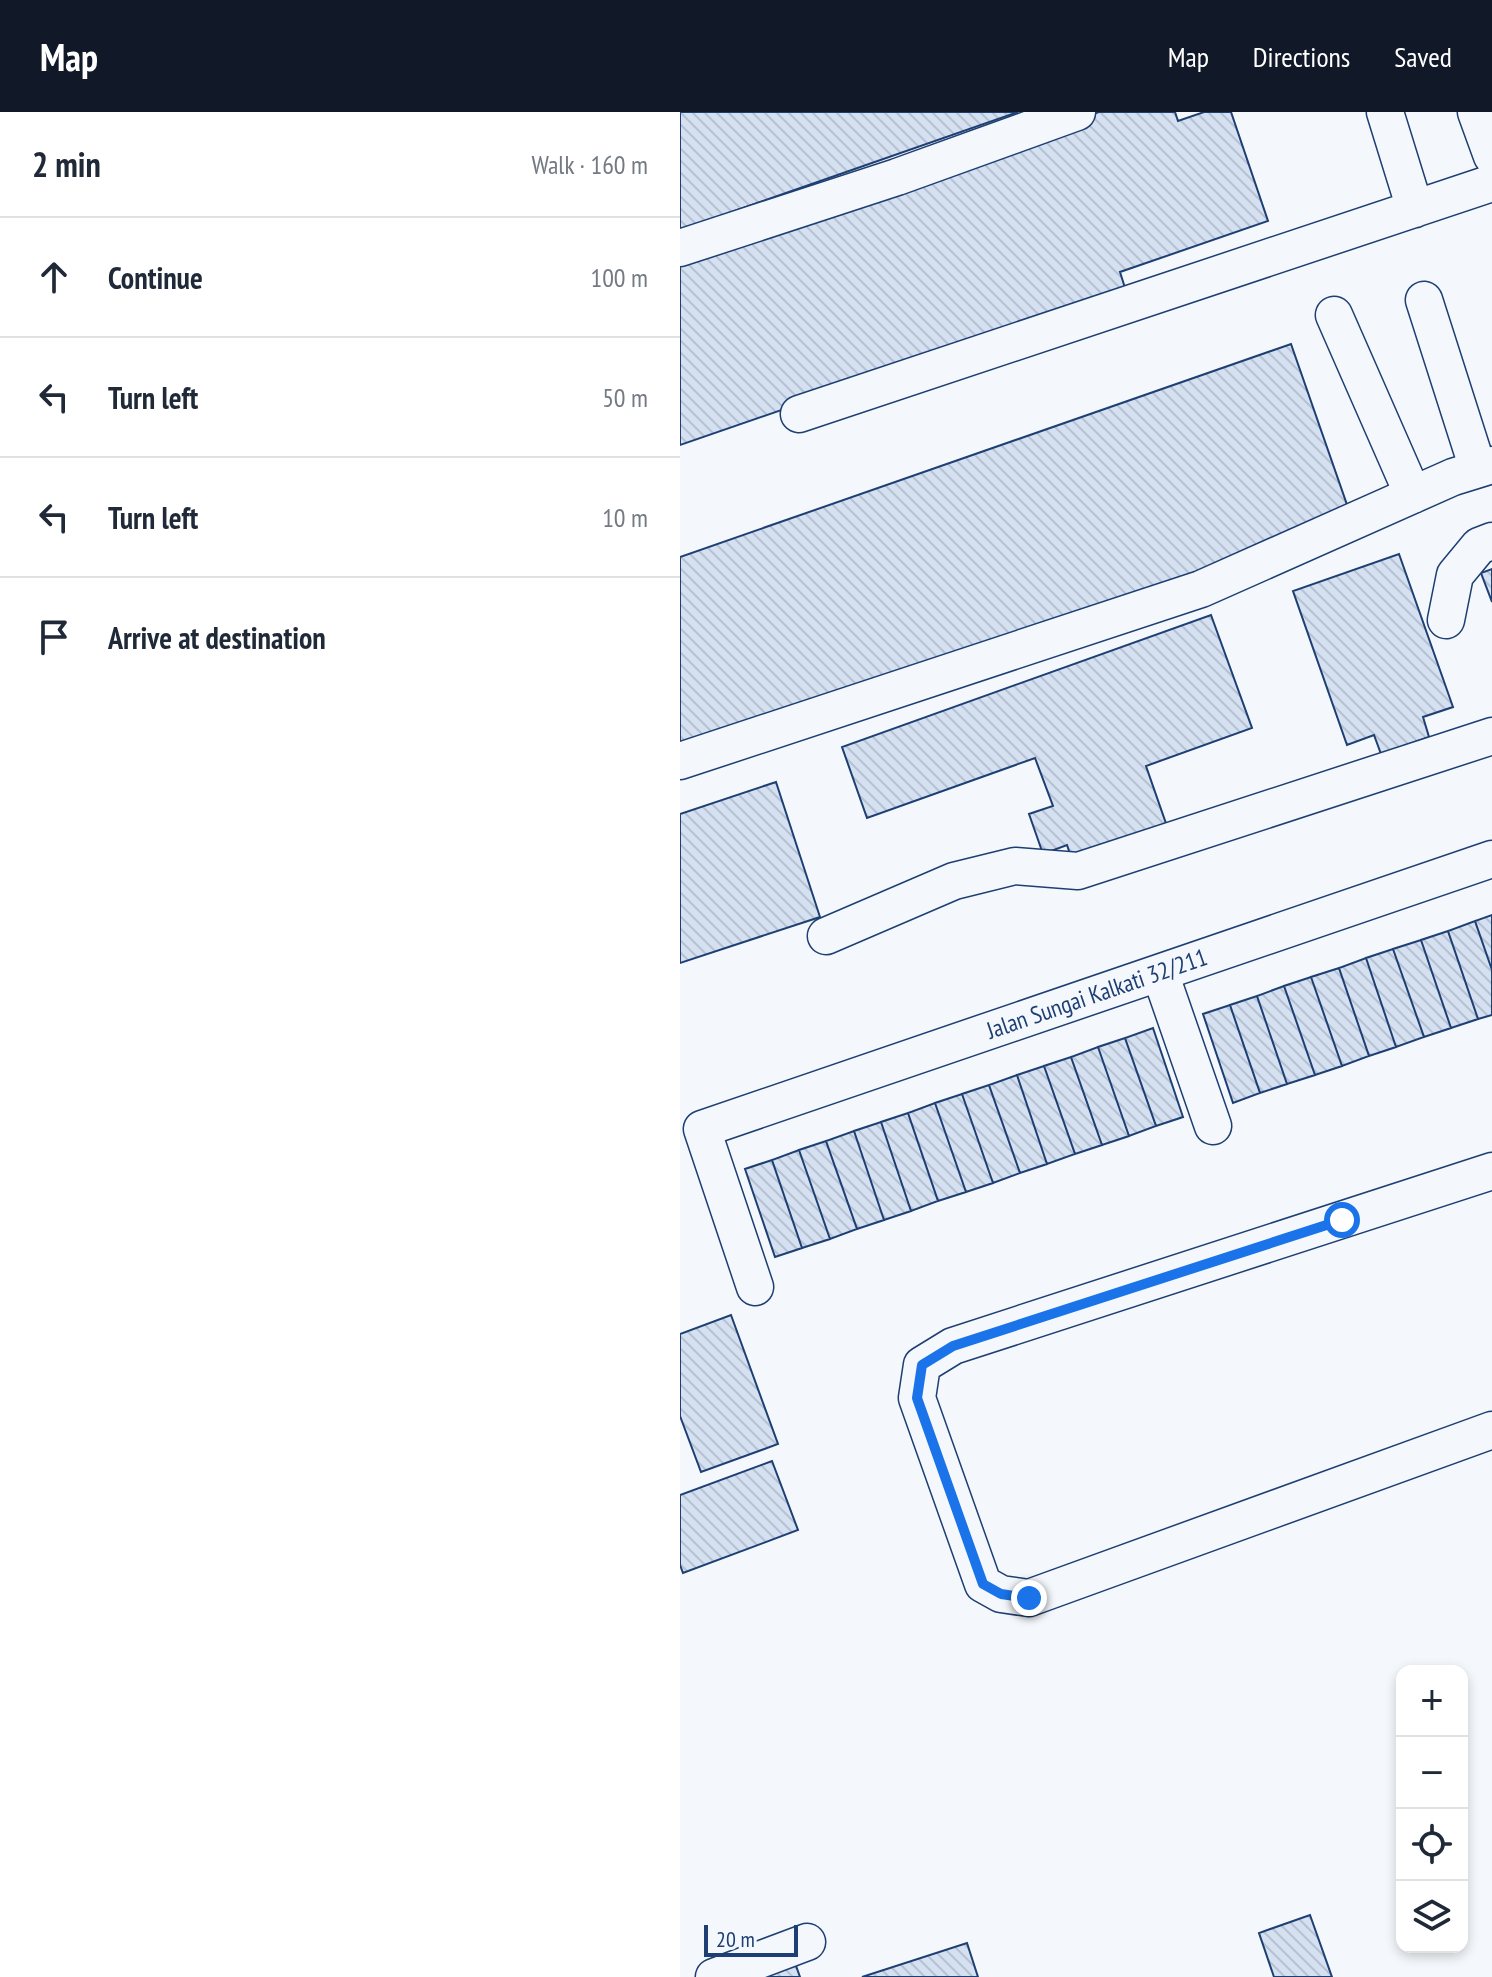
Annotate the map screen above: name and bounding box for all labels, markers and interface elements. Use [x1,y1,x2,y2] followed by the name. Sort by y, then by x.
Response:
[40,32,98,81] text: Map
[1168,38,1209,75] text: Map
[1253,38,1350,75] text: Directions
[1394,38,1452,75] text: Saved
[32,142,101,186] text: 2 min
[531,148,648,181] text: Walk · 160 m
[32,255,76,299] icon: ahead
[108,258,203,297] text: Continue
[590,261,648,294] text: 100 m
[32,375,76,419] icon: left
[108,378,198,417] text: Turn left
[602,381,648,414] text: 50 m
[32,495,76,539] icon: left
[108,498,198,537] text: Turn left
[602,501,648,534] text: 10 m
[32,615,76,659] icon: arrive
[108,618,326,657] text: Arrive at destination
[982,941,1211,1046] street label: Jalan Sungai Kalkati 32/211
[1324,1202,1360,1238] route start
[1011,1580,1047,1616] route end
[1396,1665,1468,1953] map controls
[1396,1665,1468,1737] button: +
[1396,1737,1468,1809] button: −
[1396,1809,1468,1881] button: locate
[1396,1881,1468,1953] button: layers
[704,1921,798,1957] scale bar
[716,1925,755,1953] text: 20 m

